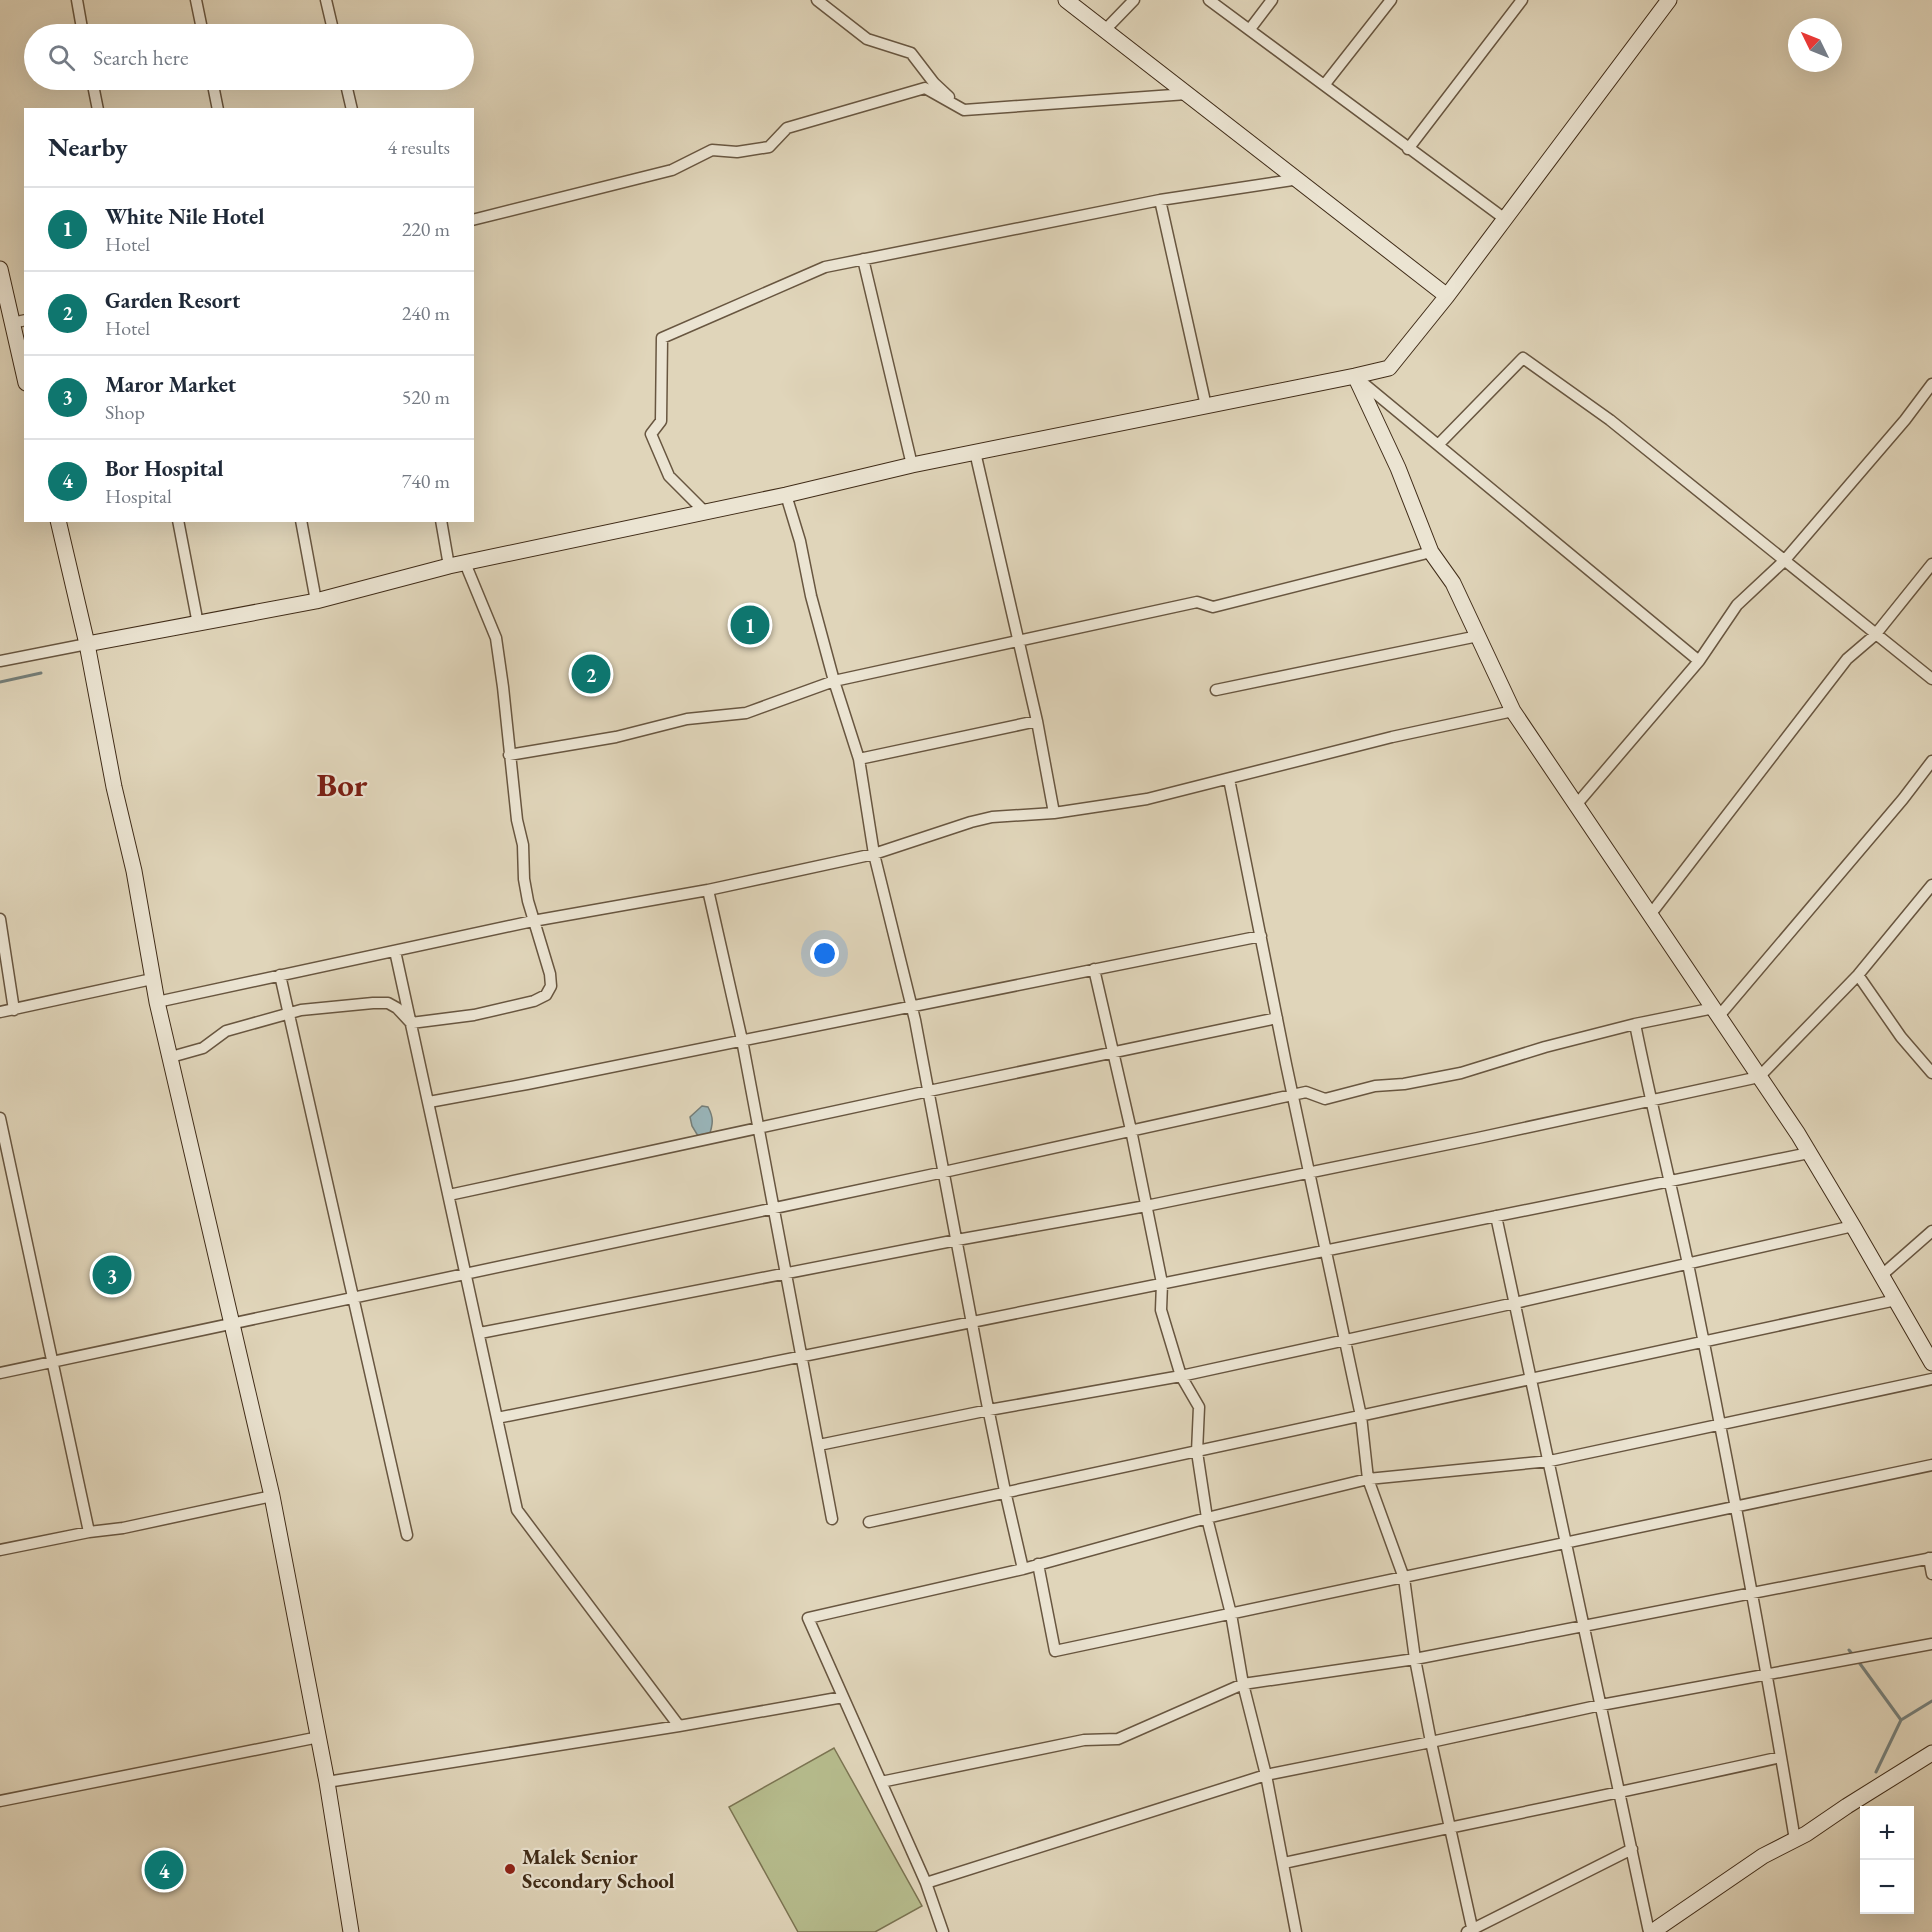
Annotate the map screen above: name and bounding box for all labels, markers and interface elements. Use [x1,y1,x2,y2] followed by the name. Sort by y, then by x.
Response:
[1788,18,1842,72] north arrow
[24,24,474,90] search box
[45,41,78,74] icon: search
[93,43,188,72] text: Search here
[48,130,128,164] text: Nearby
[387,134,450,160] text: 4 results
[105,202,264,231] text: White Nile Hotel
[62,216,73,242] text: 1
[402,216,450,242] text: 220 m
[105,231,150,257] text: Hotel
[105,286,240,315] text: Garden Resort
[62,300,73,326] text: 2
[402,300,450,326] text: 240 m
[105,315,150,341] text: Hotel
[105,370,236,399] text: Maror Market
[62,384,73,410] text: 3
[402,384,450,410] text: 520 m
[105,399,145,425] text: Shop
[105,454,224,483] text: Bor Hospital
[62,468,73,494] text: 4
[402,468,450,494] text: 740 m
[105,483,172,509] text: Hospital
[730,602,770,648] pin: 1
[572,652,610,696] pin: 2
[317,763,368,806] district label: Bor
[810,939,839,968] your location
[92,1252,132,1298] pin: 3
[1860,1806,1914,1914] map controls
[1860,1806,1914,1860] button: +
[522,1843,675,1894] place label: Malek Senior Secondary School
[144,1848,184,1892] pin: 4
[1860,1860,1914,1914] button: −
[503,1862,517,1876] marker: Malek Senior Secondary School

